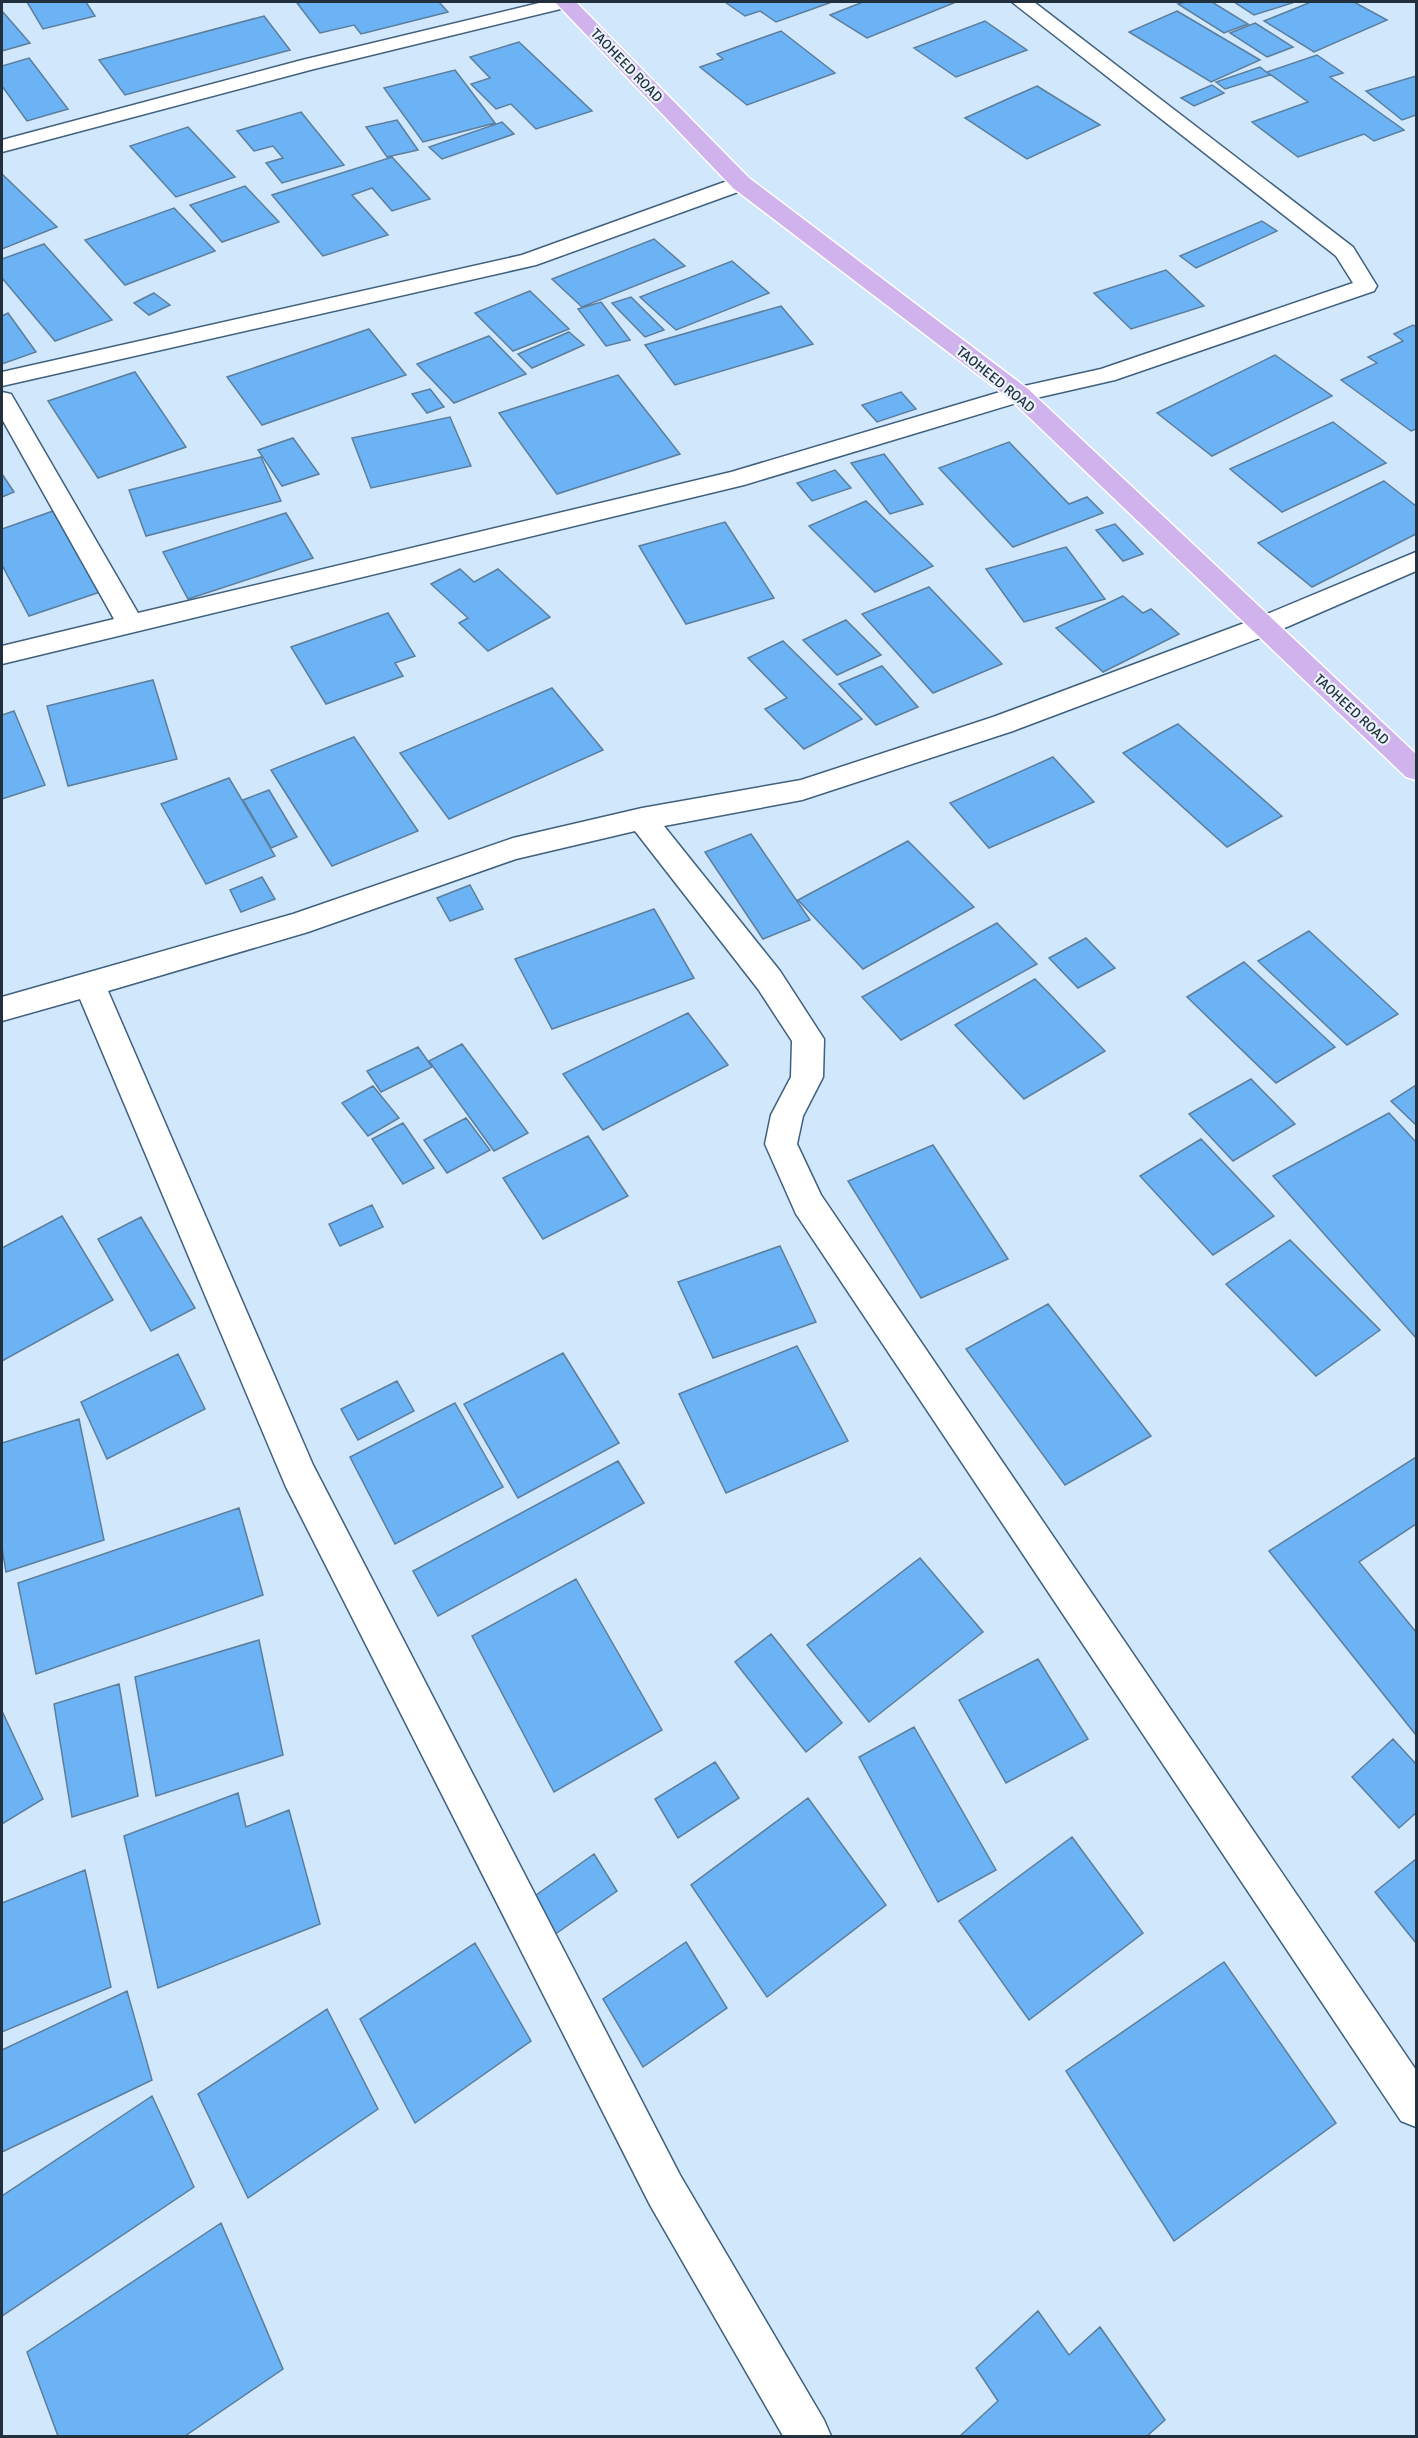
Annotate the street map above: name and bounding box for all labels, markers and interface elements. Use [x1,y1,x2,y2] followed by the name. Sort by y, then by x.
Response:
[587,25,666,106] street label: TAOHEED ROAD
[953,343,1038,416] street label: TAOHEED ROAD
[1311,670,1393,748] street label: TAOHEED ROAD

